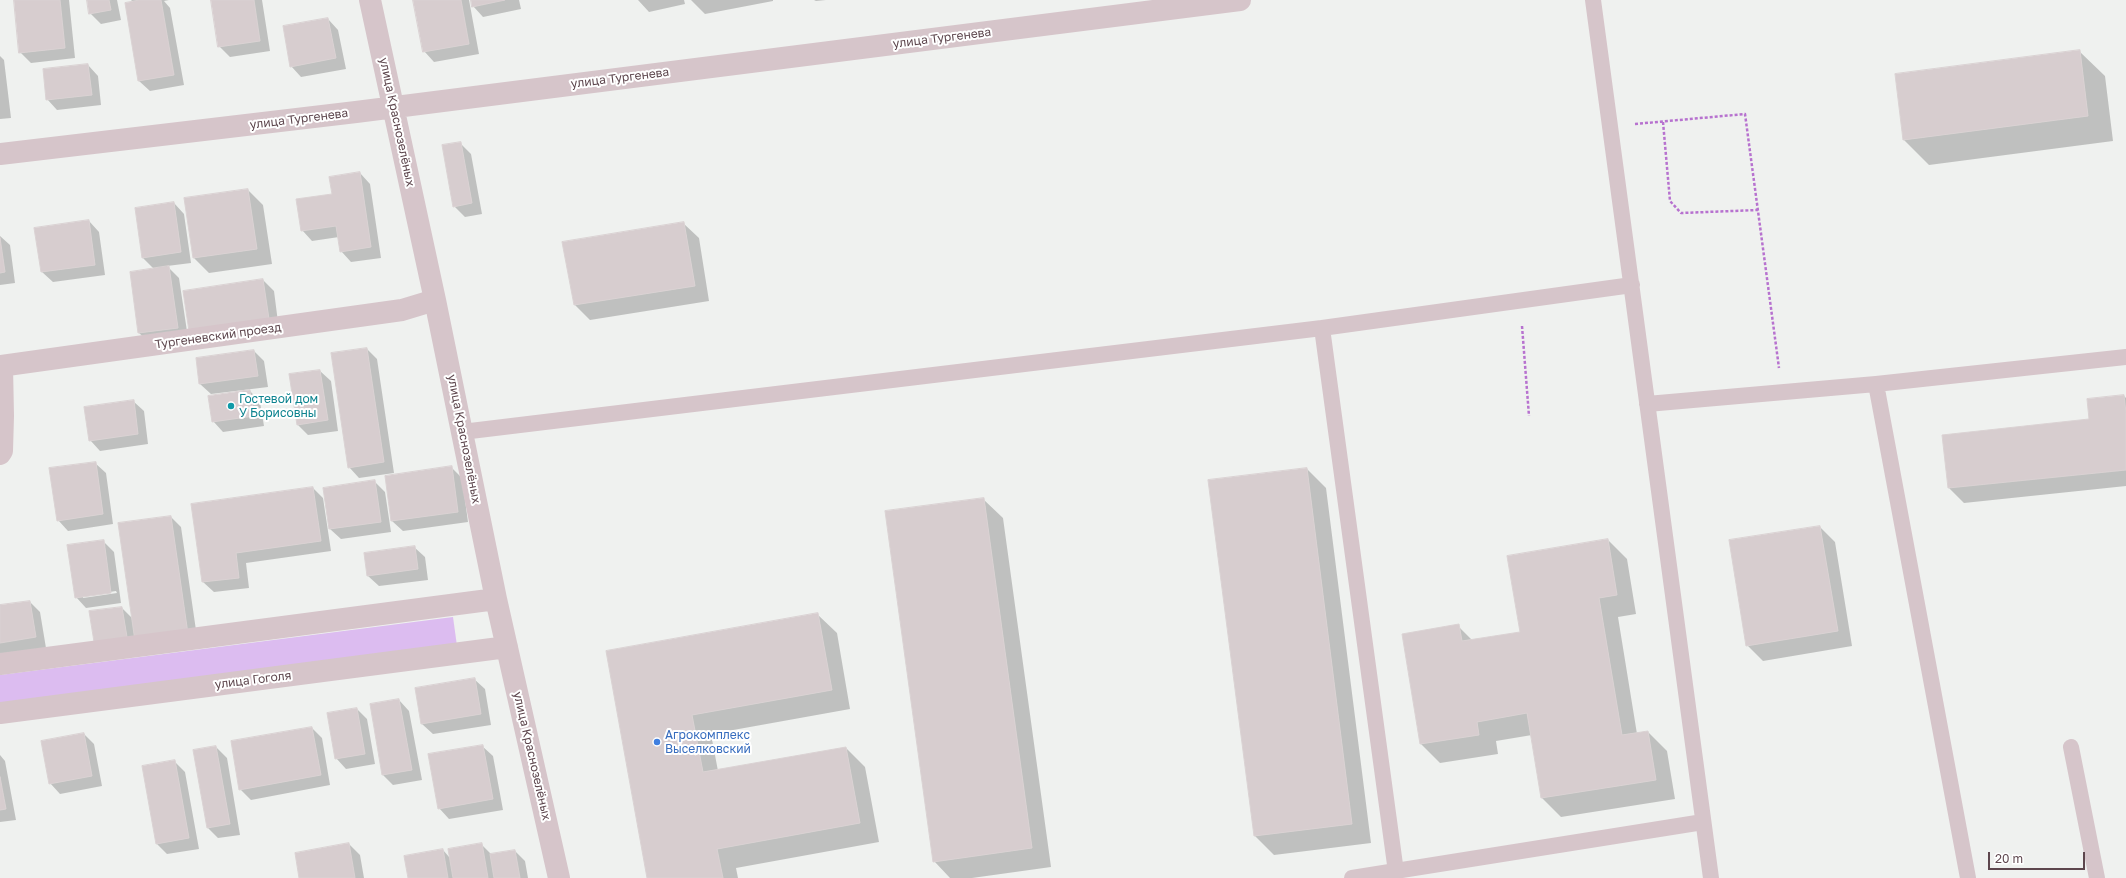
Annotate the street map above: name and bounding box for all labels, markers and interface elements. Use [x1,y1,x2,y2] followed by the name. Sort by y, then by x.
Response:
[892,25,992,51] street label: улица Тургенева
[376,56,418,188] street label: улица Краснозелёных
[570,65,670,91] street label: улица Тургенева
[249,106,349,132] street label: улица Тургенева
[154,320,282,352] street label: Тургеневский проезд
[444,373,484,505] street label: улица Краснозелёных
[239,392,318,420] place label: Гостевой дом У Борисовны
[226,401,236,411] marker: Гостевой дом У Борисовны
[214,668,292,692] street label: улица Гоголя
[510,690,554,822] street label: улица Краснозелёных
[665,728,751,756] place label: Агрокомплекс Выселковский
[652,737,662,747] marker: Агрокомплекс Выселковский
[1990,844,2087,870] scale bar
[1995,851,2023,866] text: 20 m

